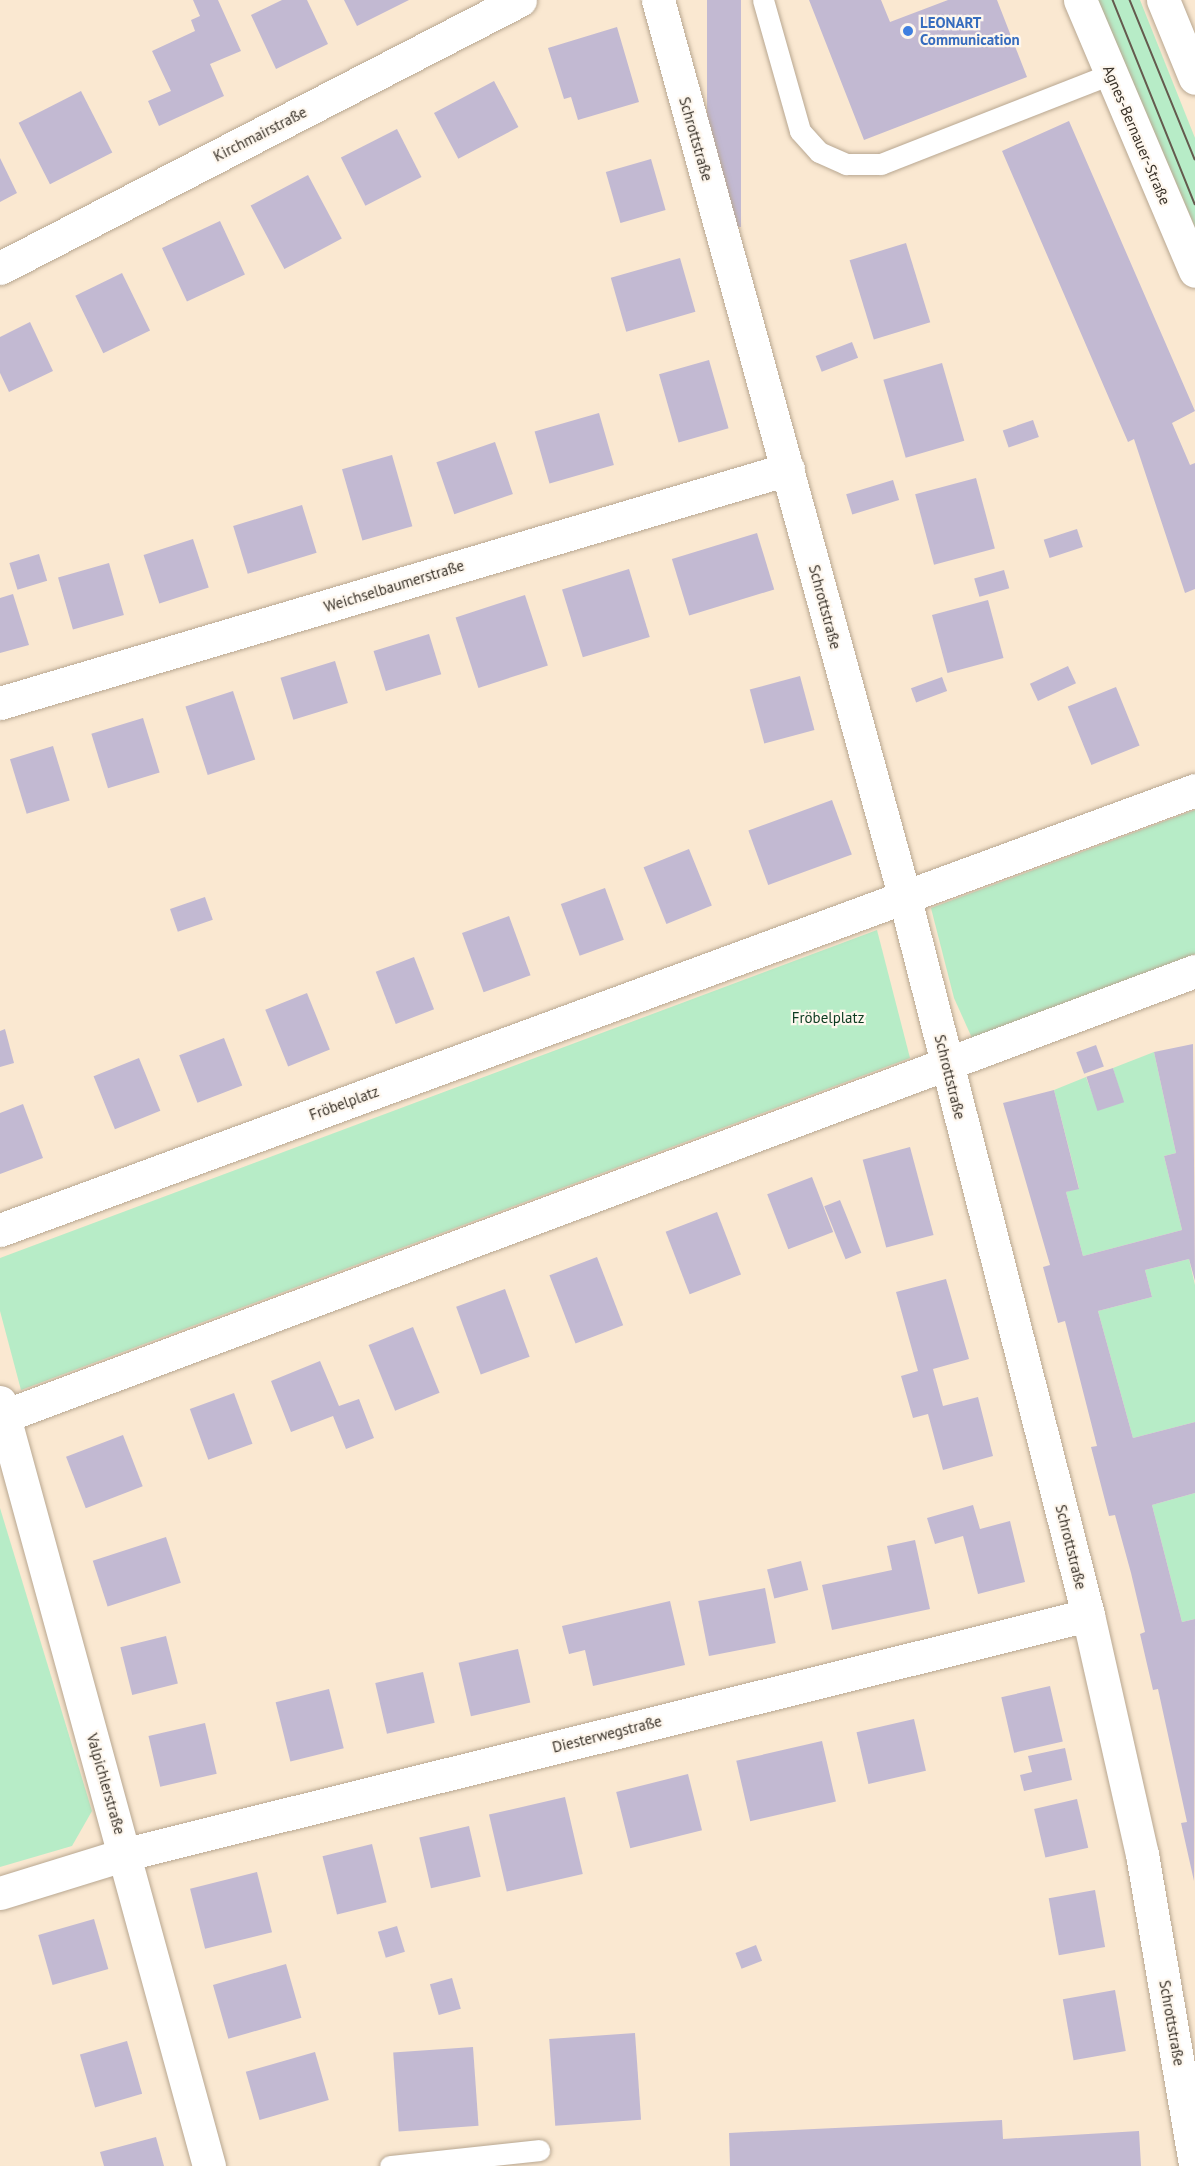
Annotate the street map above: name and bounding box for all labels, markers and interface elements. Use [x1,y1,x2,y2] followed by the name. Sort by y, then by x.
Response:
[920,13,1020,48] place label: LEONART Communication
[901,24,915,38] marker: LEONART Communication
[1099,63,1175,207] street label: Agnes-Bernauer-Straße
[675,95,717,183] street label: Schrottstraße
[210,103,310,165] street label: Kirchmairstraße
[322,556,466,616] street label: Weichselbaumerstraße
[805,563,845,651] street label: Schrottstraße
[792,1009,864,1027] park label: Fröbelplatz
[931,1033,969,1121] street label: Schrottstraße
[307,1082,381,1124] street label: Fröbelplatz
[1052,1503,1090,1591] street label: Schrottstraße
[550,1712,664,1756] street label: Diesterwegstraße
[83,1731,129,1837] street label: Valpichlerstraße
[1156,1979,1188,2067] street label: Schrottstraße

